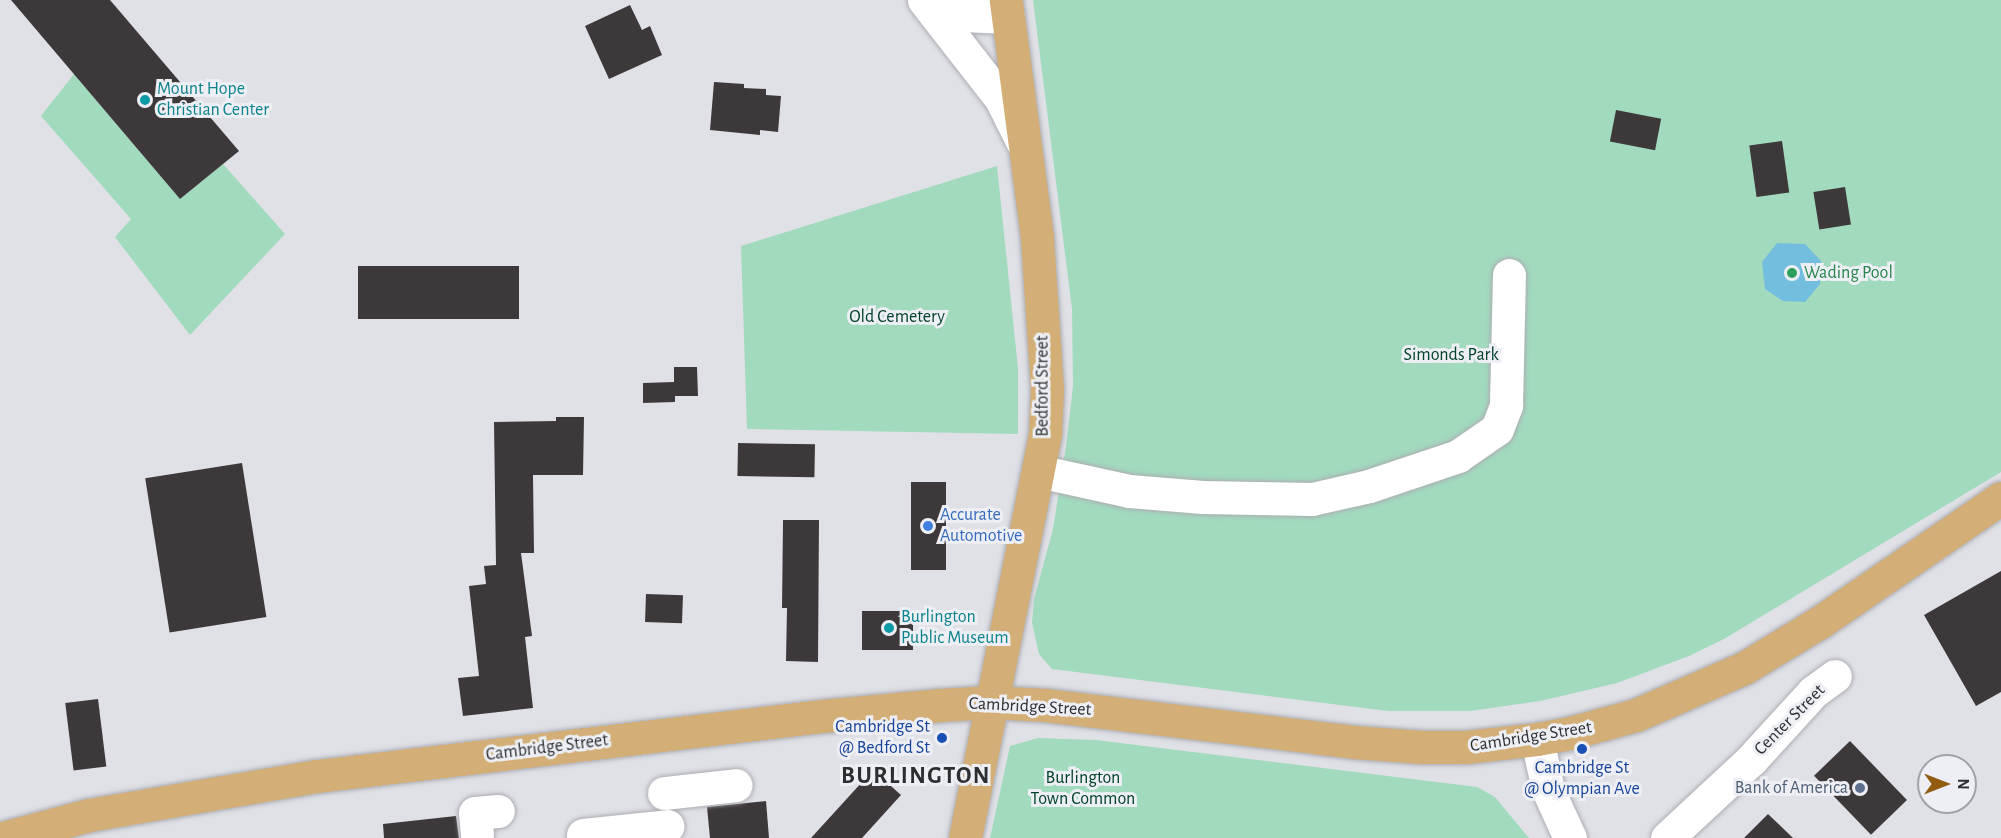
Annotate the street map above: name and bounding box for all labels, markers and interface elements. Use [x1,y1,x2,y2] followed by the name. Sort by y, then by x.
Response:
[157,79,269,122] place label: Mount Hope Christian Center
[138,93,152,107] marker: Mount Hope Christian Center
[1804,262,1893,284] place label: Wading Pool
[1785,266,1799,280] marker: Wading Pool
[849,306,945,328] park label: Old Cemetery
[1032,335,1054,437] street label: Bedford Street
[1403,344,1499,366] park label: Simonds Park
[940,505,1022,548] place label: Accurate Automotive
[921,519,935,533] marker: Accurate Automotive
[901,607,1009,650] place label: Burlington Public Museum
[882,621,896,635] marker: Burlington Public Museum
[1750,680,1830,760] street label: Center Street
[968,693,1092,721] street label: Cambridge Street
[835,717,930,760] place label: Cambridge St @ Bedford St
[1469,717,1593,757] street label: Cambridge Street
[485,730,609,766] street label: Cambridge Street
[935,731,949,745] marker: Cambridge St @ Bedford St
[1575,742,1589,756] marker: Cambridge St @ Olympian Ave
[1917,754,1977,814] north arrow
[1524,758,1640,800] place label: Cambridge St @ Olympian Ave
[841,763,991,791] district label: BURLINGTON
[1031,768,1135,810] park label: Burlington Town Common
[1735,777,1848,799] place label: Bank of America
[1955,778,1971,790] text: N
[1853,781,1867,795] marker: Bank of America

